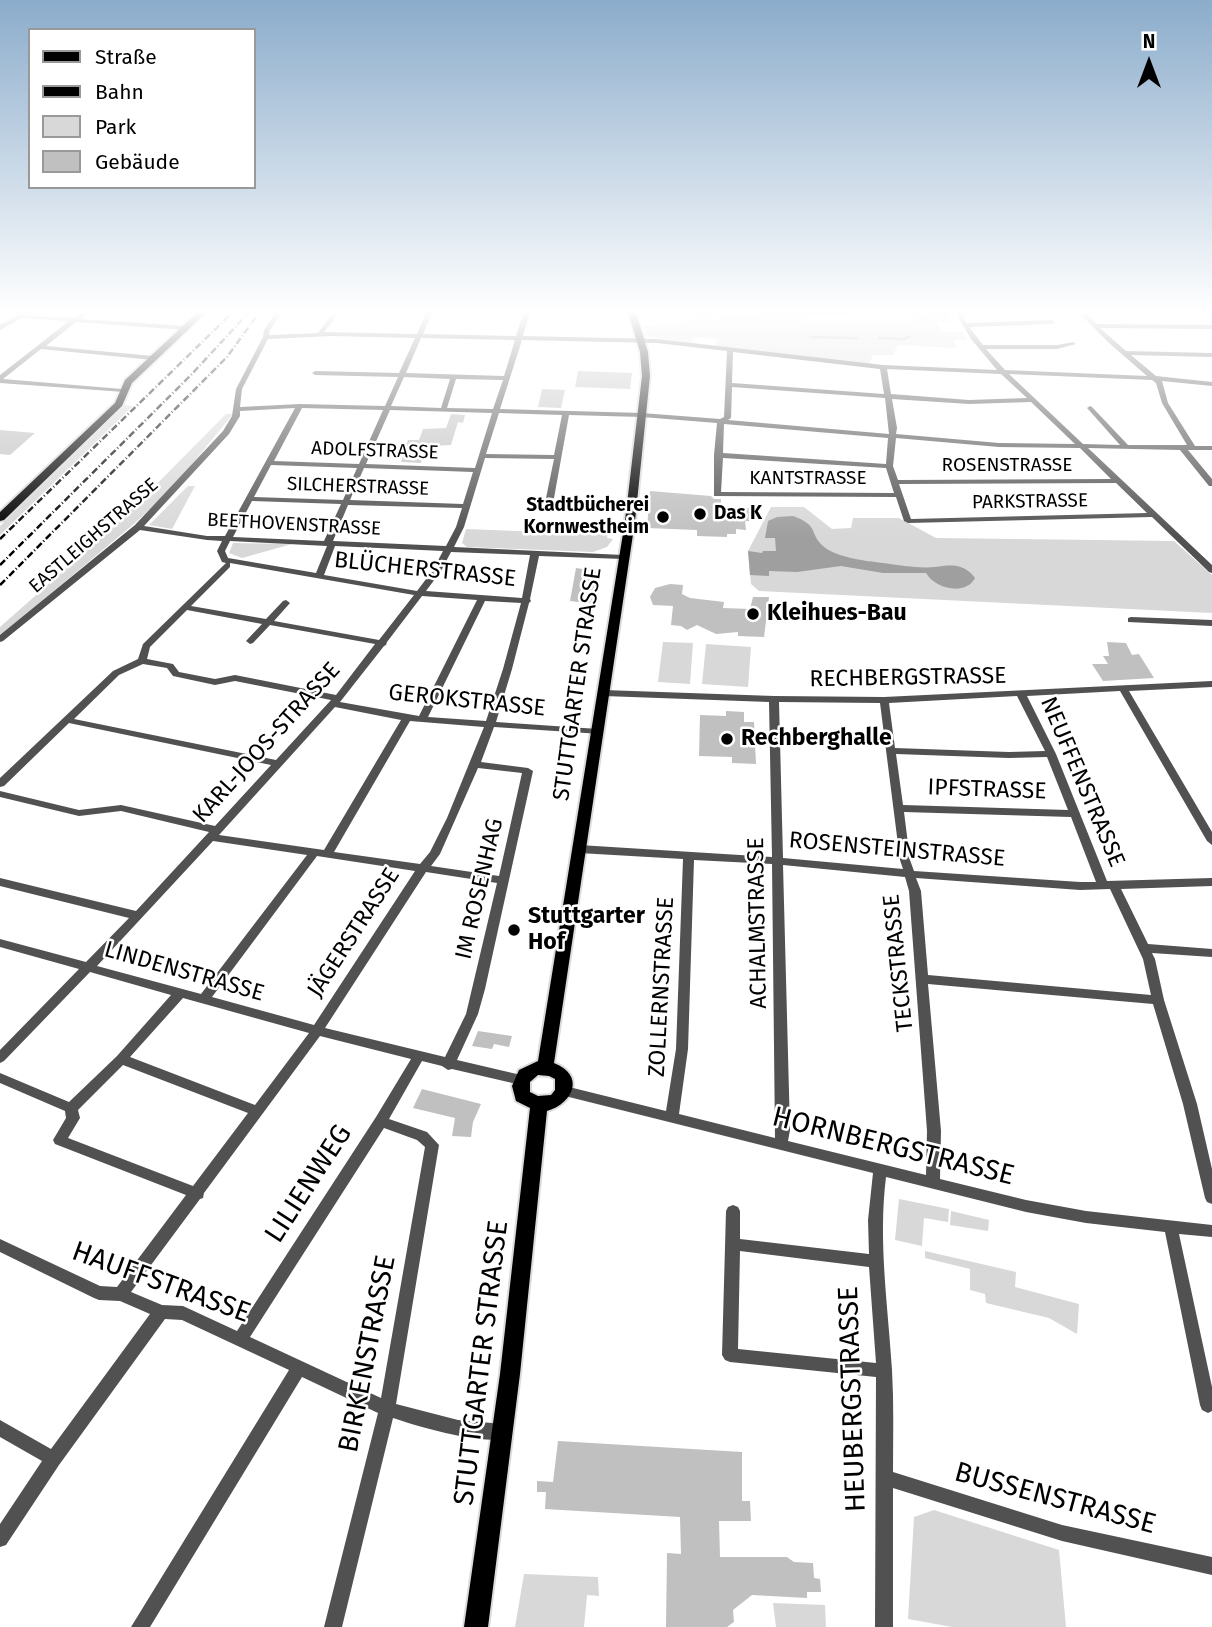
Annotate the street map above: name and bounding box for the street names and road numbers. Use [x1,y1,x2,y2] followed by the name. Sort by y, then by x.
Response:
[311,437,439,465] street label: ADOLFSTRASSE
[942,455,1072,477] street label: ROSENSTRASSE
[749,468,867,490] street label: KANTSTRASSE
[286,473,430,501] street label: SILCHERSTRASSE
[25,474,163,598] street label: EASTLEIGHSTRASSE
[972,490,1088,514] street label: PARKSTRASSE
[206,509,382,541] street label: BEETHOVENSTRASSE
[333,547,517,593] street label: BLÜCHERSTRASSE
[548,565,608,803] street label: STUTTGARTER STRASSE
[188,657,346,829] street label: KARL-JOOS-STRASSE
[809,662,1007,694] street label: RECHBERGSTRASSE
[387,679,547,723] street label: GEROKSTRASSE
[1034,693,1130,871] street label: NEUFFENSTRASSE
[927,774,1047,806] street label: IPFSTRASSE
[450,816,510,962] street label: IM ROSENHAG
[788,827,1006,873] street label: ROSENSTEINSTRASSE
[743,837,773,1009] street label: ACHALMSTRASSE
[302,863,406,1003] street label: JÄGERSTRASSE
[878,893,920,1033] street label: TECKSTRASSE
[644,896,680,1078] street label: ZOLLERNSTRASSE
[101,936,267,1008] street label: LINDENSTRASSE
[769,1101,1017,1193] street label: HORNBERGSTRASSE
[258,1119,360,1249] street label: LILIENWEG
[448,1219,516,1507] street label: STUTTGARTER STRASSE
[67,1235,255,1331] street label: HAUFFSTRASSE
[332,1253,404,1455] street label: BIRKENSTRASSE
[832,1285,874,1513] street label: HEUBERGSTRASSE
[951,1456,1159,1542] street label: BUSSENSTRASSE

